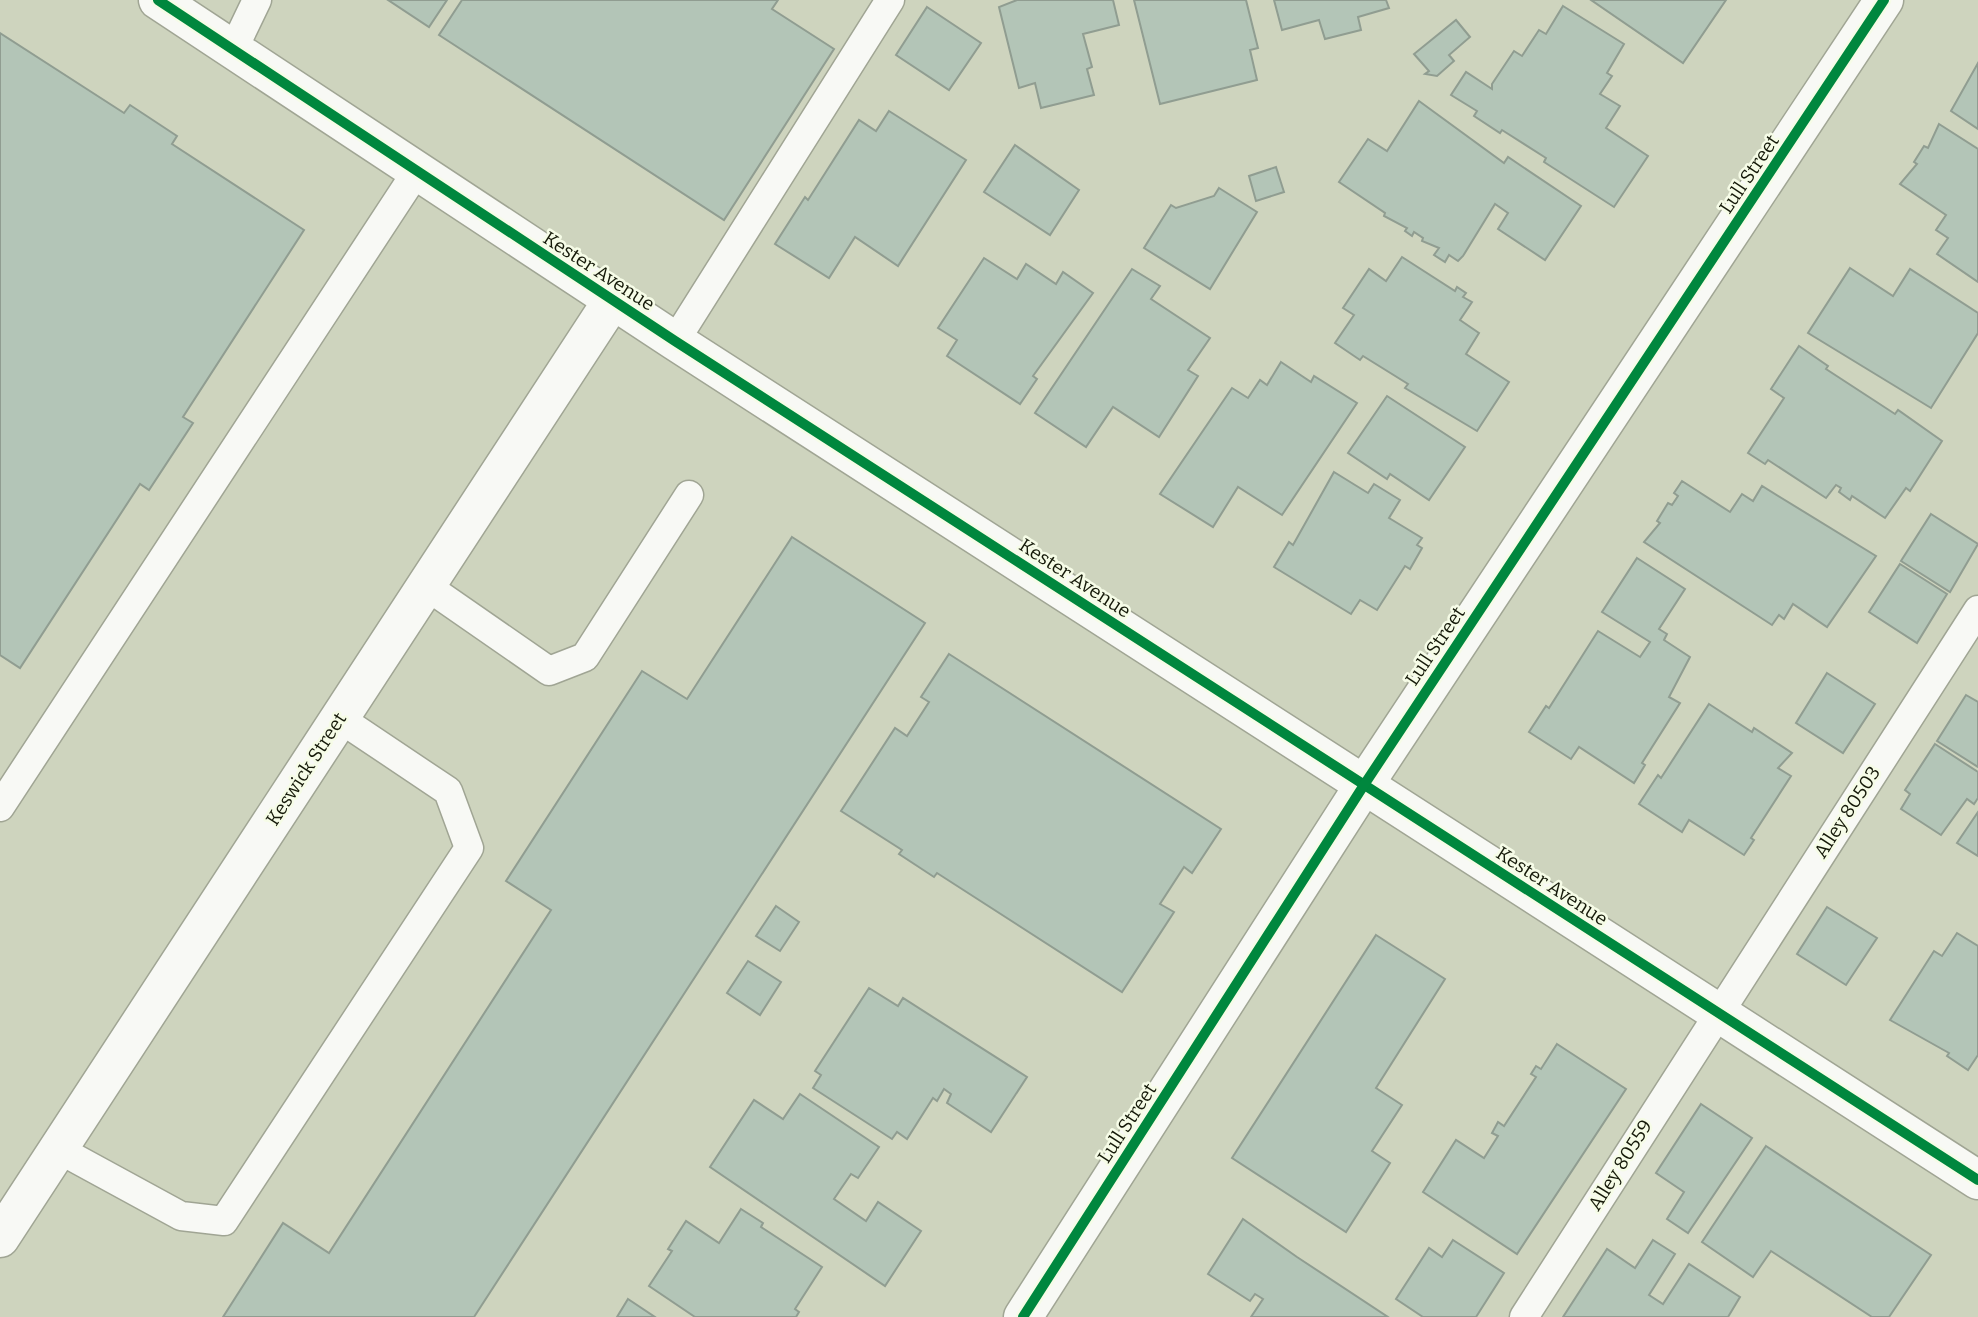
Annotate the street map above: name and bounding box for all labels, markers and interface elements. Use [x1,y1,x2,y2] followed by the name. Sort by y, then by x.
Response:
[1714,130,1784,218] street label: Lull Street
[539,226,659,316] street label: Kester Avenue
[1015,533,1135,623] street label: Kester Avenue
[1400,602,1470,690] street label: Lull Street
[261,708,351,830] street label: Keswick Street
[1809,762,1885,862] street label: Alley 80503
[1492,841,1612,931] street label: Kester Avenue
[1093,1079,1161,1167] street label: Lull Street
[1583,1115,1657,1215] street label: Alley 80559

